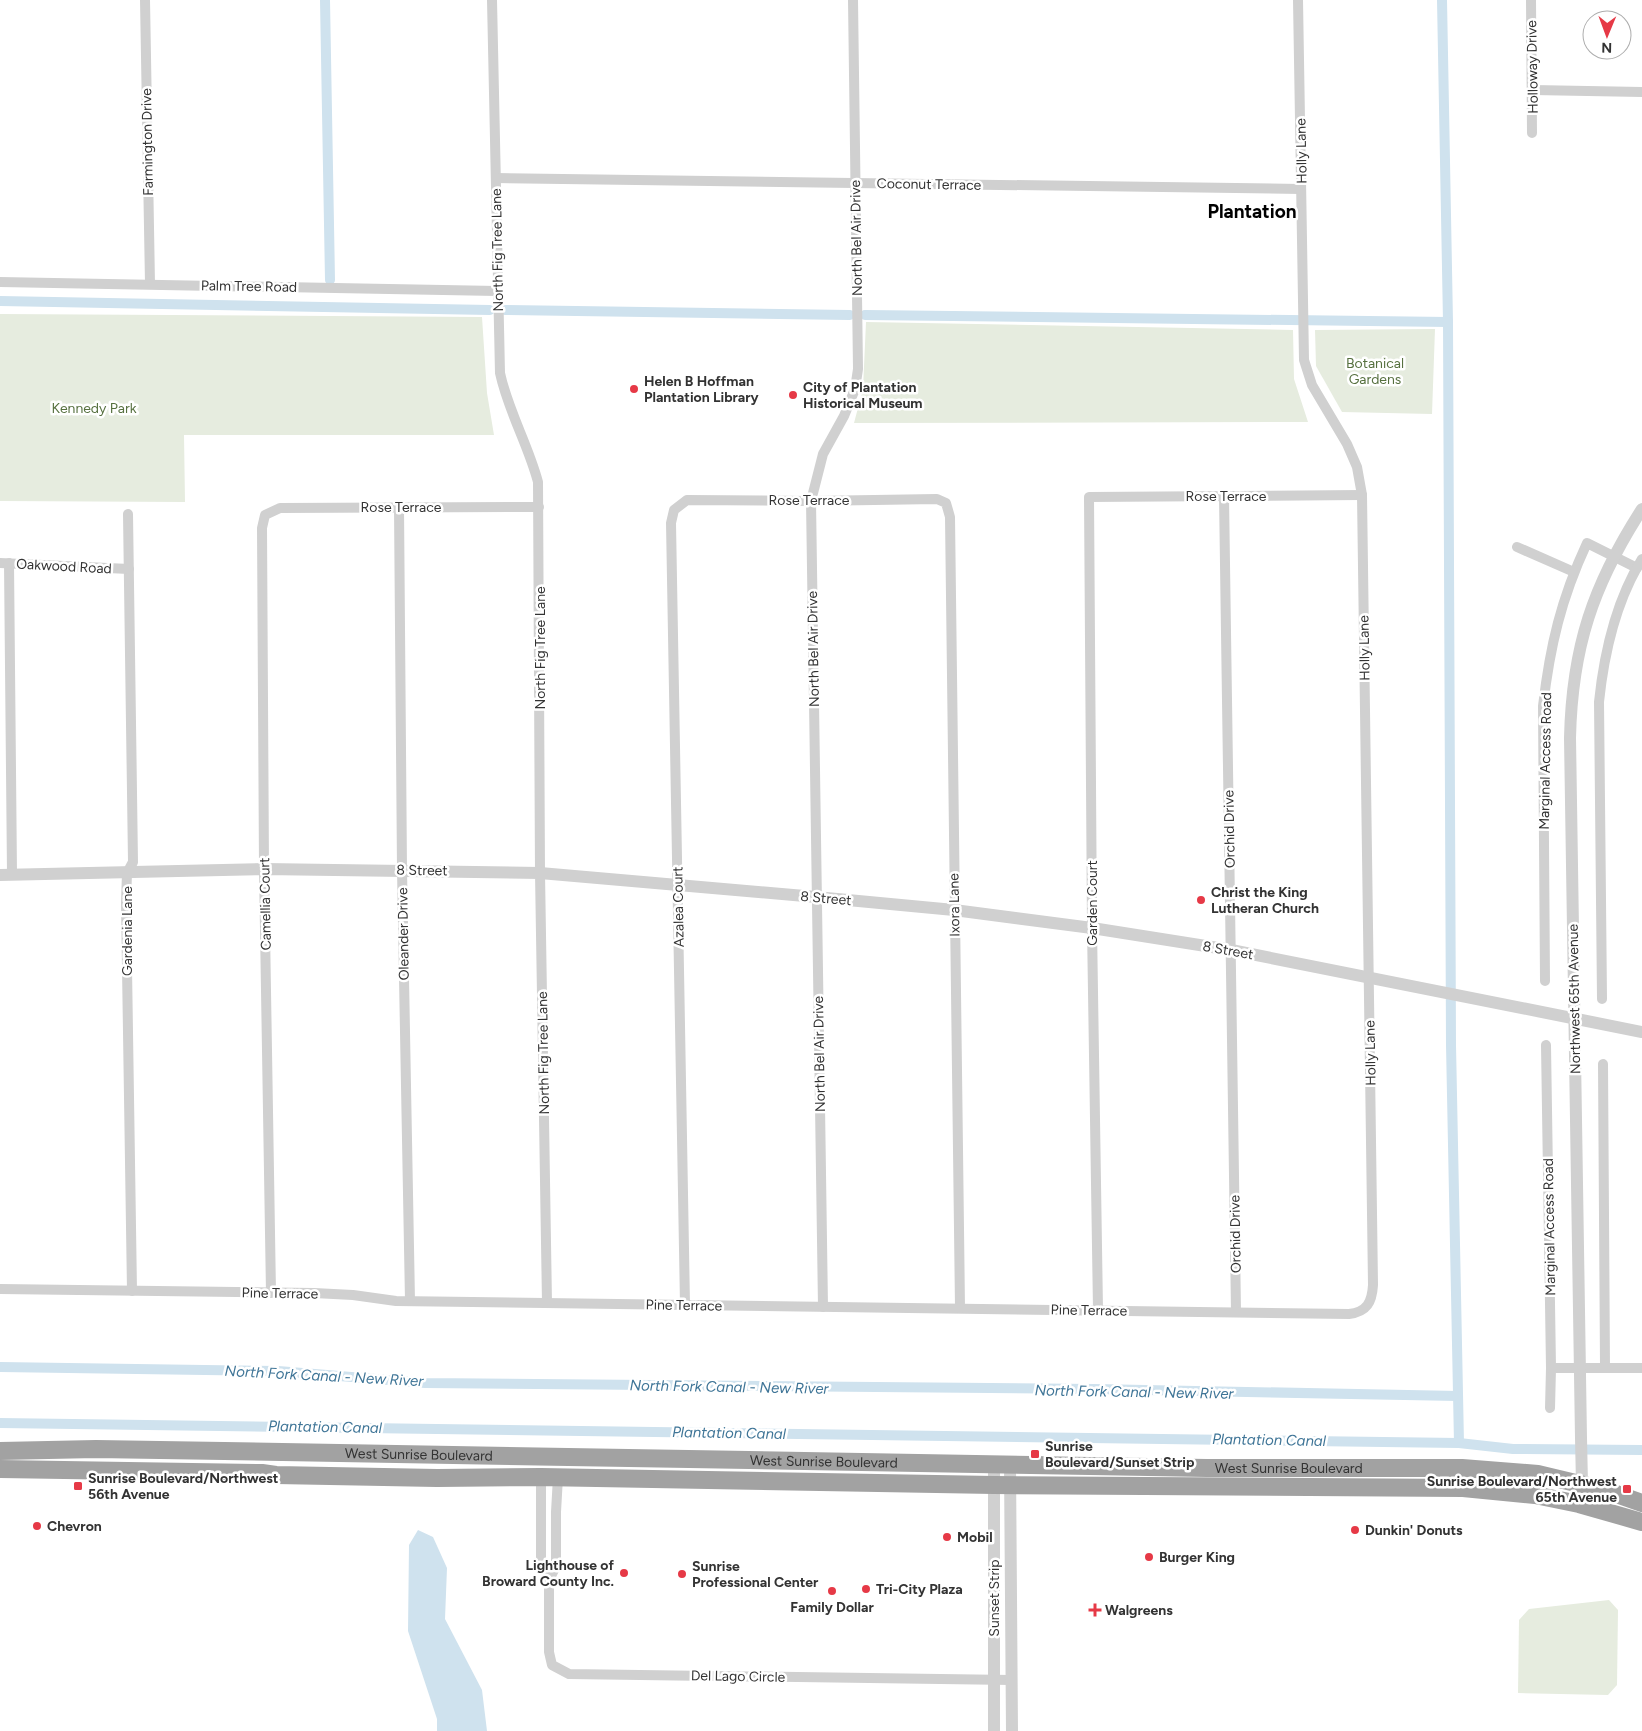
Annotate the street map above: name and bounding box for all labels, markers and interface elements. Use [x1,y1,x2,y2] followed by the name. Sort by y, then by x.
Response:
[1582,10,1632,60] north arrow
[1523,20,1542,114] street label: Holloway Drive
[1601,39,1612,56] text: N
[138,88,157,196] street label: Farmington Drive
[1292,118,1311,184] street label: Holly Lane
[877,175,982,194] street label: Coconut Terrace
[847,179,866,296] street label: North Bel Air Drive
[488,188,507,312] street label: North Fig Tree Lane
[1207,200,1297,223] district label: Plantation
[201,277,297,296] street label: Palm Tree Road
[1346,355,1404,388] park label: Botanical Gardens
[644,373,760,406] place label: Helen B Hoffman Plantation Library
[803,379,923,412] place label: City of Plantation Historical Museum
[628,383,640,395] marker: Helen B Hoffman Plantation Library
[787,389,799,401] marker: City of Plantation Historical Museum
[52,400,137,417] park label: Kennedy Park
[1186,488,1267,505] street label: Rose Terrace
[769,492,850,509] street label: Rose Terrace
[361,499,442,516] street label: Rose Terrace
[16,556,112,577] street label: Oakwood Road
[532,586,549,710] street label: North Fig Tree Lane
[804,590,823,707] street label: North Bel Air Drive
[1355,615,1374,681] street label: Holly Lane
[1536,692,1555,830] street label: Marginal Access Road
[1220,789,1239,868] street label: Orchid Drive
[256,857,275,951] street label: Camellia Court
[1084,860,1101,946] street label: Garden Court
[396,862,448,879] street label: 8 Street
[669,866,688,948] street label: Azalea Court
[945,873,964,937] street label: Ixora Lane
[1211,884,1319,917] place label: Christ the King Lutheran Church
[119,886,136,976] street label: Gardenia Lane
[394,887,413,981] street label: Oleander Drive
[800,888,852,909] street label: 8 Street
[1195,894,1207,906] marker: Christ the King Lutheran Church
[1565,923,1584,1074] street label: Northwest 65th Avenue
[1201,938,1255,963] street label: 8 Street
[534,991,553,1115] street label: North Fig Tree Lane
[810,995,829,1112] street label: North Bel Air Drive
[1361,1020,1380,1086] street label: Holly Lane
[1540,1158,1559,1296] street label: Marginal Access Road
[1226,1194,1245,1273] street label: Orchid Drive
[242,1284,319,1303] street label: Pine Terrace
[646,1296,723,1315] street label: Pine Terrace
[1051,1301,1128,1320] street label: Pine Terrace
[224,1362,425,1390] water label: North Fork Canal - New River
[629,1376,830,1398] water label: North Fork Canal - New River
[1034,1381,1235,1403] water label: North Fork Canal - New River
[268,1417,383,1437] water label: Plantation Canal
[672,1423,787,1443] water label: Plantation Canal
[1212,1430,1327,1450] water label: Plantation Canal
[1045,1438,1194,1471] place label: Sunrise Boulevard/Sunset Strip
[345,1445,493,1465] street label: West Sunrise Boulevard
[1029,1448,1041,1460] marker: Sunrise Boulevard/Sunset Strip
[750,1452,898,1472] street label: West Sunrise Boulevard
[1215,1460,1363,1477] street label: West Sunrise Boulevard
[88,1470,279,1503] place label: Sunrise Boulevard/Northwest 56th Avenue
[1427,1473,1617,1506] place label: Sunrise Boulevard/Northwest 65th Avenue
[72,1480,84,1492] marker: Sunrise Boulevard/Northwest 56th Avenue
[1621,1483,1633,1495] marker: Sunrise Boulevard/Northwest 65th Avenue
[47,1518,102,1535] place label: Chevron
[31,1520,43,1532] marker: Chevron
[1365,1522,1463,1539] place label: Dunkin' Donuts
[1349,1524,1361,1536] marker: Dunkin' Donuts
[957,1529,993,1546] place label: Mobil
[941,1531,953,1543] marker: Mobil
[1159,1549,1235,1566] place label: Burger King
[1143,1551,1155,1563] marker: Burger King
[482,1557,614,1590] place label: Lighthouse of Broward County Inc.
[692,1558,819,1591] place label: Sunrise Professional Center
[986,1559,1003,1637] street label: Sunset Strip
[618,1567,630,1579] marker: Lighthouse of Broward County Inc.
[676,1568,688,1580] marker: Sunrise Professional Center
[876,1581,963,1598] place label: Tri-City Plaza
[860,1583,872,1595] marker: Tri-City Plaza
[826,1585,838,1597] marker: Family Dollar
[790,1599,874,1616] place label: Family Dollar
[1105,1602,1173,1619] place label: Walgreens
[1089,1604,1101,1616] marker: Walgreens
[691,1667,786,1686] street label: Del Lago Circle

